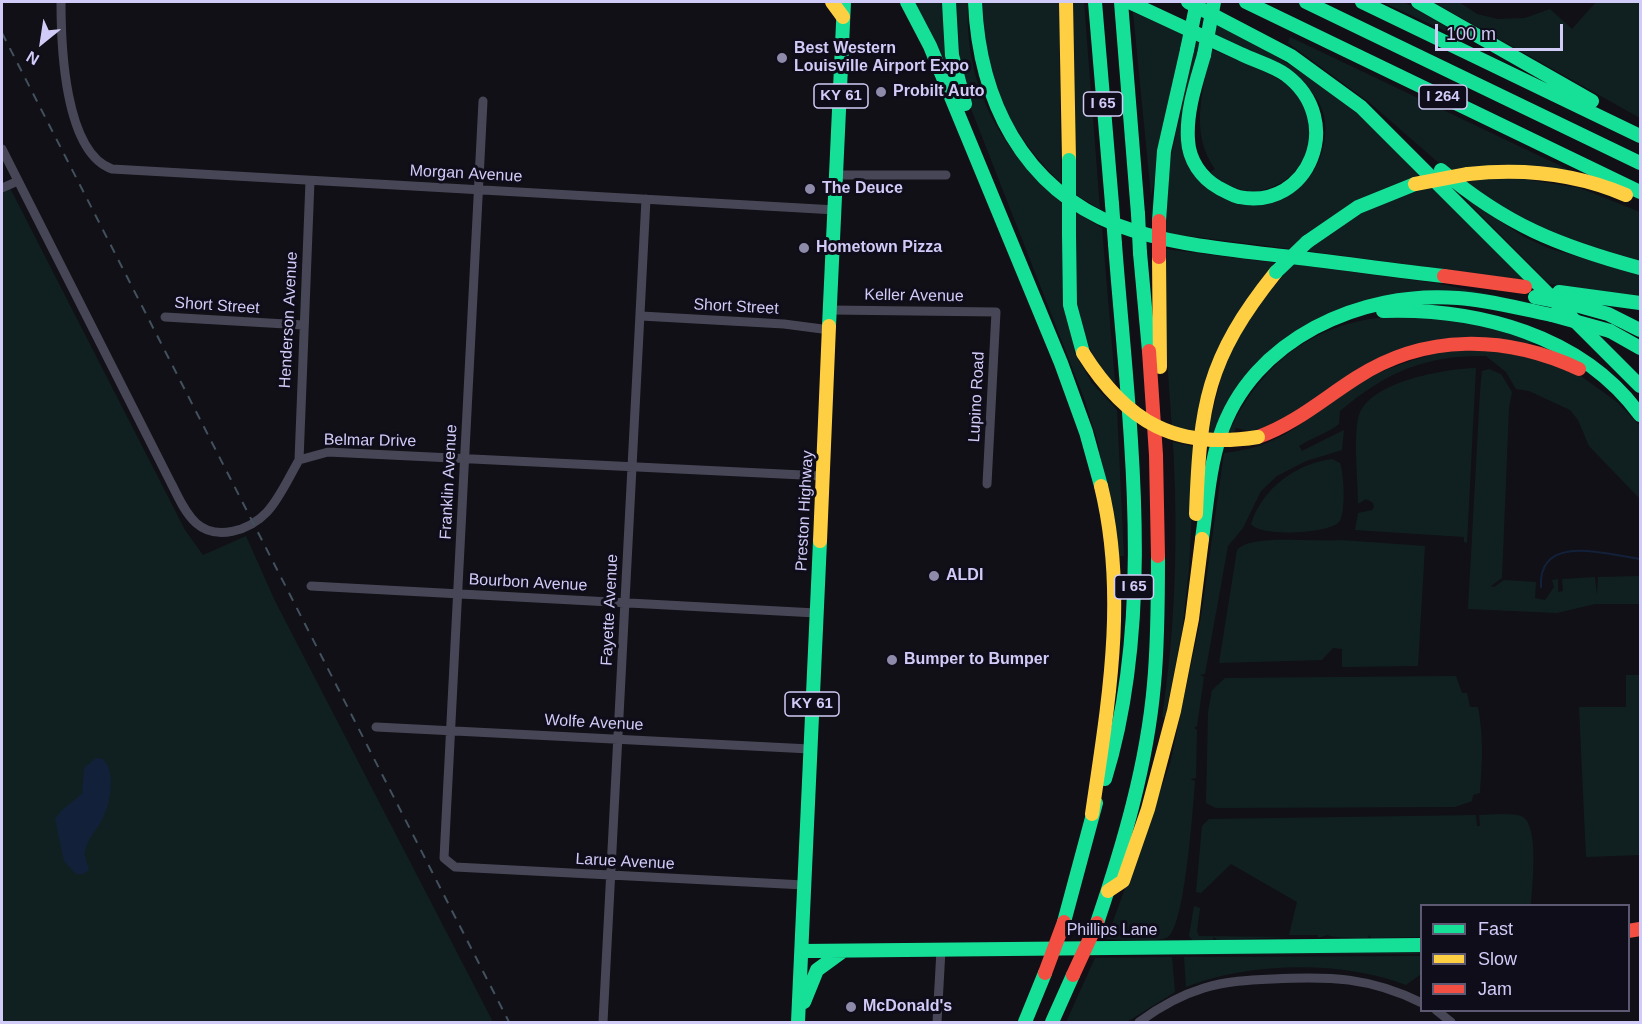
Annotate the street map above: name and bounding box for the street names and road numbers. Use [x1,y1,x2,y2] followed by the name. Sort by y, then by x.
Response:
[814,84,868,108] road number: KY 61
[1419,85,1467,109] road number: I 264
[1084,92,1122,116] road number: I 65
[409,161,523,187] street label: Morgan Avenue
[276,251,302,389] street label: Henderson Avenue
[864,286,964,306] street label: Keller Avenue
[174,293,260,319] street label: Short Street
[693,295,779,319] street label: Short Street
[965,351,989,443] street label: Lupino Road
[436,424,462,540] street label: Franklin Avenue
[324,431,416,451] street label: Belmar Drive
[792,450,818,572] street label: Preston Highway
[597,554,623,666] street label: Fayette Avenue
[468,570,588,596] street label: Bourbon Avenue
[1114,575,1154,599] road number: I 65
[785,692,839,716] road number: KY 61
[544,711,644,735] street label: Wolfe Avenue
[575,850,675,874] street label: Larue Avenue
[1067,921,1157,941] street label: Phillips Lane

